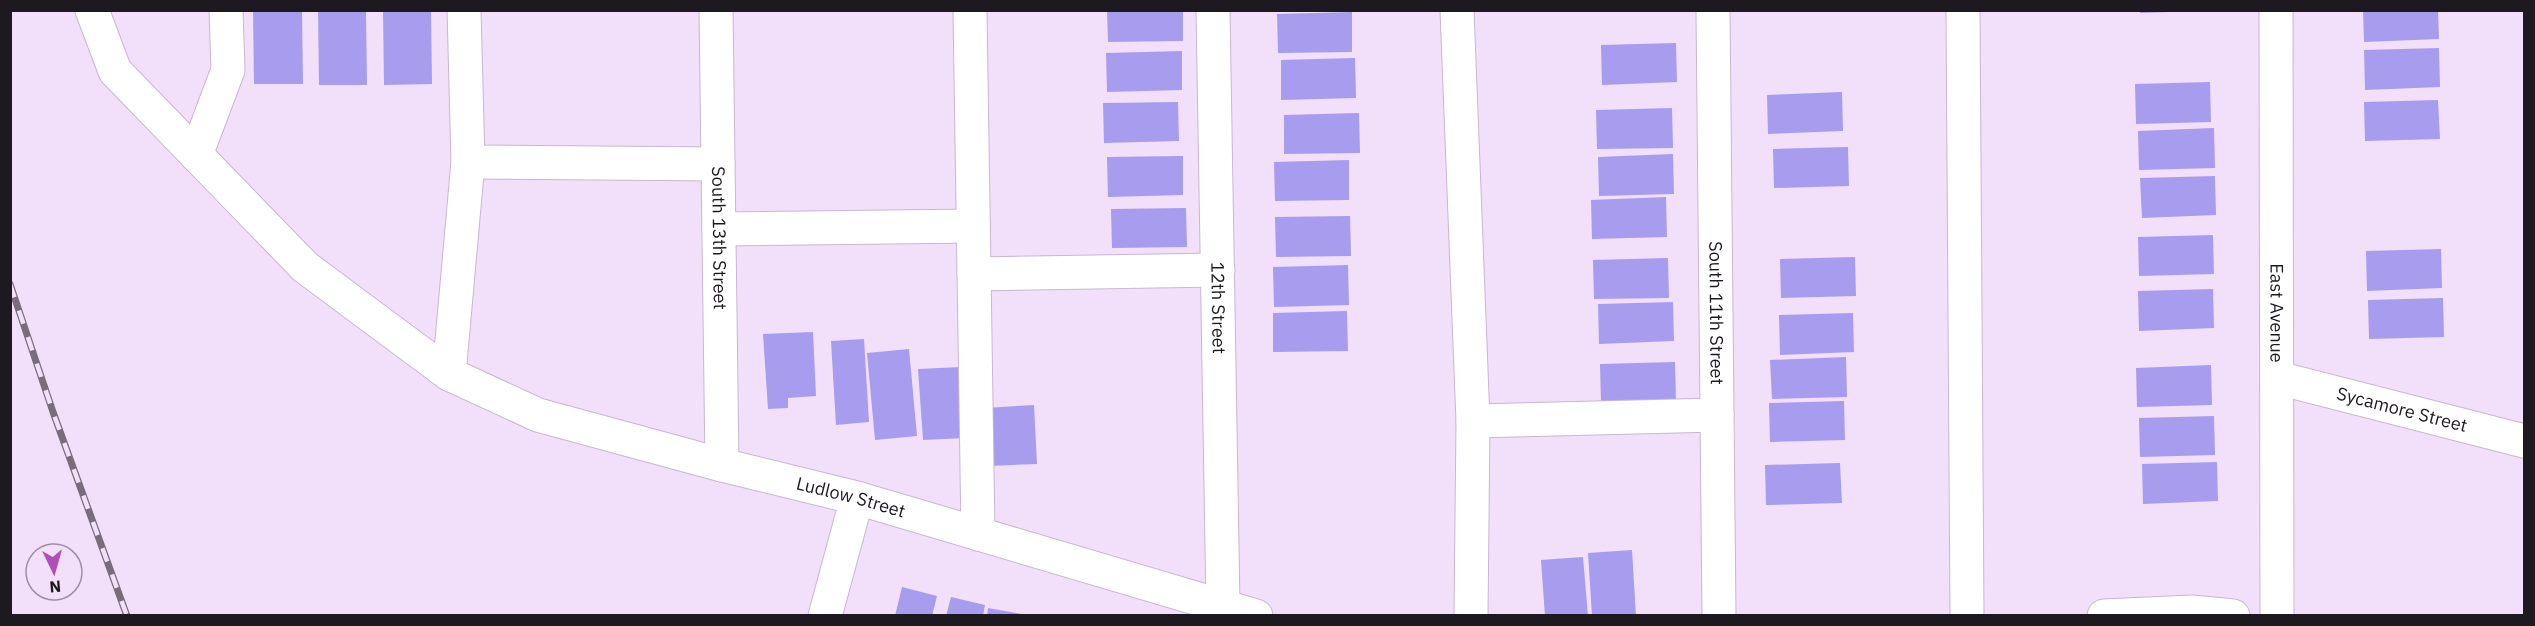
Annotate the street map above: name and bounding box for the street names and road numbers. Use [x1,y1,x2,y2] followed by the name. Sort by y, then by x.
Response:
[707,166,732,310] street label: South 13th Street
[1704,241,1729,385] street label: South 11th Street
[1206,262,1231,354] street label: 12th Street
[2265,263,2289,363] street label: East Avenue
[2334,382,2470,437] street label: Sycamore Street
[794,472,908,523] street label: Ludlow Street

